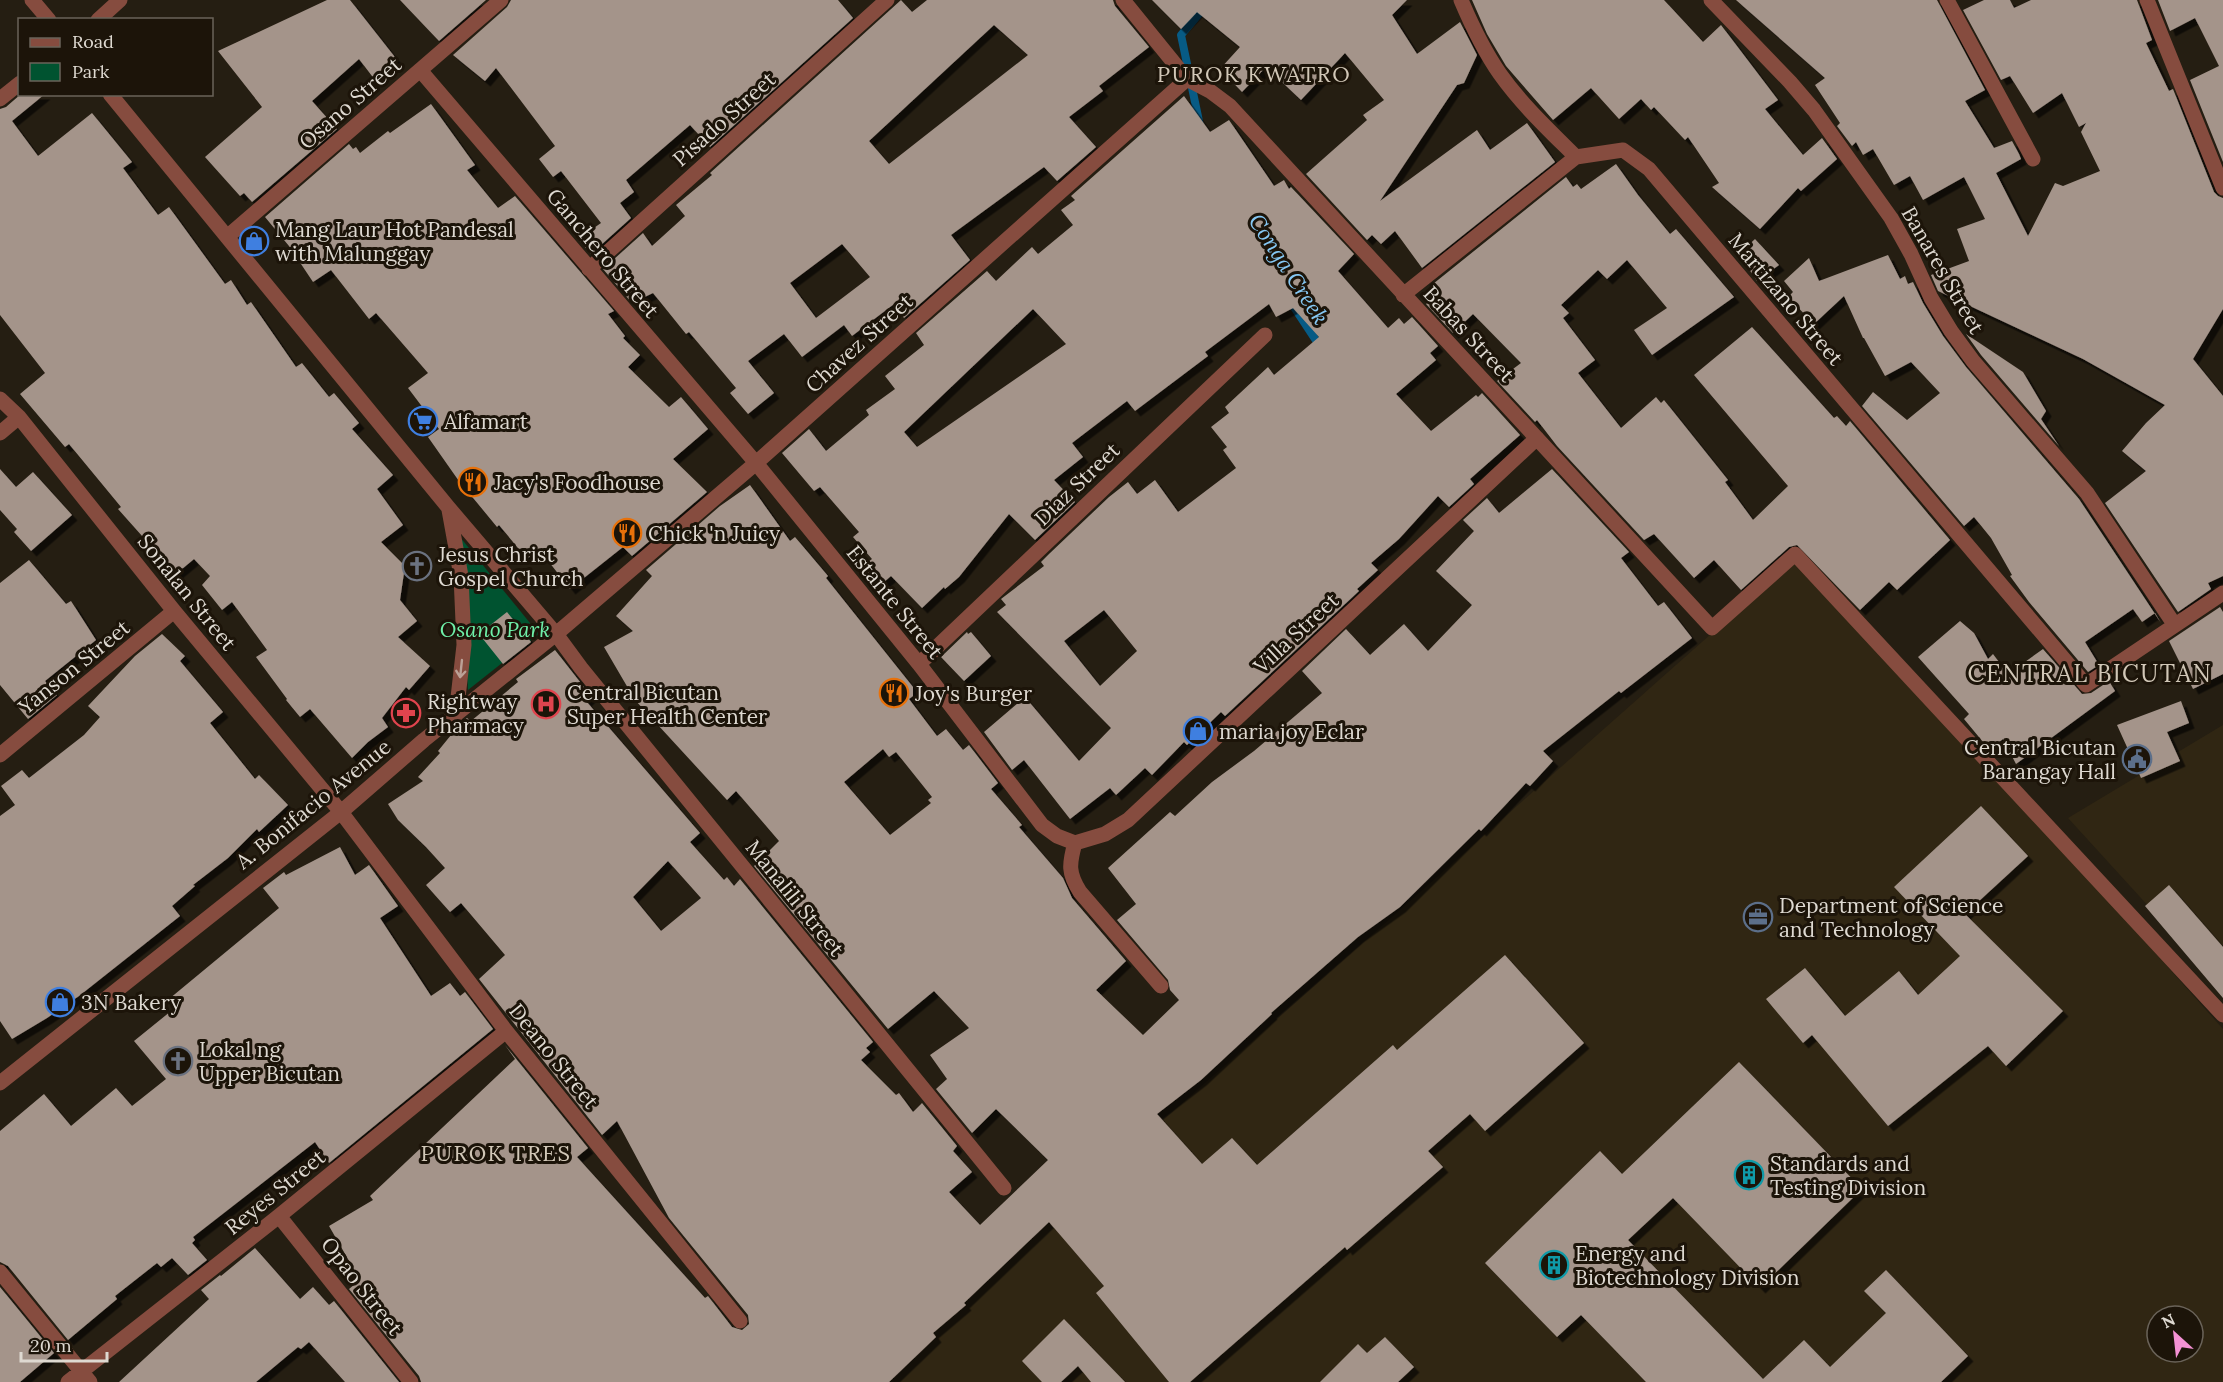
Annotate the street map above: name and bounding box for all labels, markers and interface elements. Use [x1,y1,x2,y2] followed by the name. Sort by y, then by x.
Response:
[18,18,213,96] legend
[72,30,114,53] text: Road
[293,50,408,155] street label: Osano Street
[72,60,110,83] text: Park
[1157,60,1351,88] district label: PUROK KWATRO
[667,65,782,172] street label: Pisado Street
[541,183,666,324] street label: Ganchero Street
[1896,202,1991,339] street label: Banares Street
[1243,208,1335,330] water label: Conga Creek
[275,216,514,267] place label: Mang Laur Hot Pandesal with Malunggay
[238,225,270,257] shop icon: Mang Laur Hot Pandesal with Malunggay
[1723,227,1850,372] street label: Martizano Street
[1418,280,1521,388] street label: Babas Street
[800,287,919,398] street label: Chavez Street
[407,405,439,437] supermarket icon: Alfamart
[443,408,529,435] place label: Alfamart
[1029,436,1126,531] street label: Diaz Street
[457,466,489,498] restaurant icon: Jacy's Foodhouse
[493,469,661,496] place label: Jacy's Foodhouse
[611,517,643,549] restaurant icon: Chick 'n Juicy
[648,520,780,547] place label: Chick 'n Juicy
[132,528,243,656] street label: Sonalan Street
[841,540,950,665] street label: Estante Street
[437,541,584,592] place label: Jesus Christ Gospel Church
[401,550,433,582] church icon: Jesus Christ Gospel Church
[1247,586,1345,680] street label: Villa Street
[12,613,136,721] street label: Yanson Street
[440,616,550,643] park label: Osano Park
[1968,658,2212,689] district label: CENTRAL BICUTAN
[455,659,466,678] one-way arrow
[878,677,910,709] restaurant icon: Joy's Burger
[567,679,767,730] place label: Central Bicutan Super Health Center
[914,680,1032,707] place label: Joy's Burger
[427,688,524,739] place label: Rightway Pharmacy
[530,688,562,720] hospital icon: Central Bicutan Super Health Center
[390,697,422,729] pharmacy icon: Rightway Pharmacy
[1182,715,1214,747] shop icon: maria joy Eclar
[1219,718,1364,745] place label: maria joy Eclar
[229,733,396,876] street label: A. Bonifacio Avenue
[1964,734,2116,785] place label: Central Bicutan Barangay Hall
[2121,743,2153,775] public building icon: Central Bicutan Barangay Hall
[740,834,851,962] street label: Manalili Street
[1779,892,2004,943] place label: Department of Science and Technology
[1742,901,1774,933] office icon: Department of Science and Technology
[44,986,76,1018] shop icon: 3N Bakery
[81,989,181,1016] place label: 3N Bakery
[503,998,605,1115] street label: Deano Street
[199,1036,340,1087] place label: Lokal ng Upper Bicutan
[162,1045,194,1077] church icon: Lokal ng Upper Bicutan
[421,1139,571,1167] district label: PUROK TRES
[219,1143,331,1241] street label: Reyes Street
[1770,1150,1926,1201] place label: Standards and Testing Division
[1733,1159,1765,1191] building icon: Standards and Testing Division
[315,1231,409,1341] street label: Opao Street
[1575,1240,1800,1291] place label: Energy and Biotechnology Division
[1538,1249,1570,1281] building icon: Energy and Biotechnology Division
[2145,1304,2205,1364] north arrow
[2158,1309,2178,1332] text: N
[21,1325,106,1363] scale bar
[30,1334,72,1357] text: 20 m

